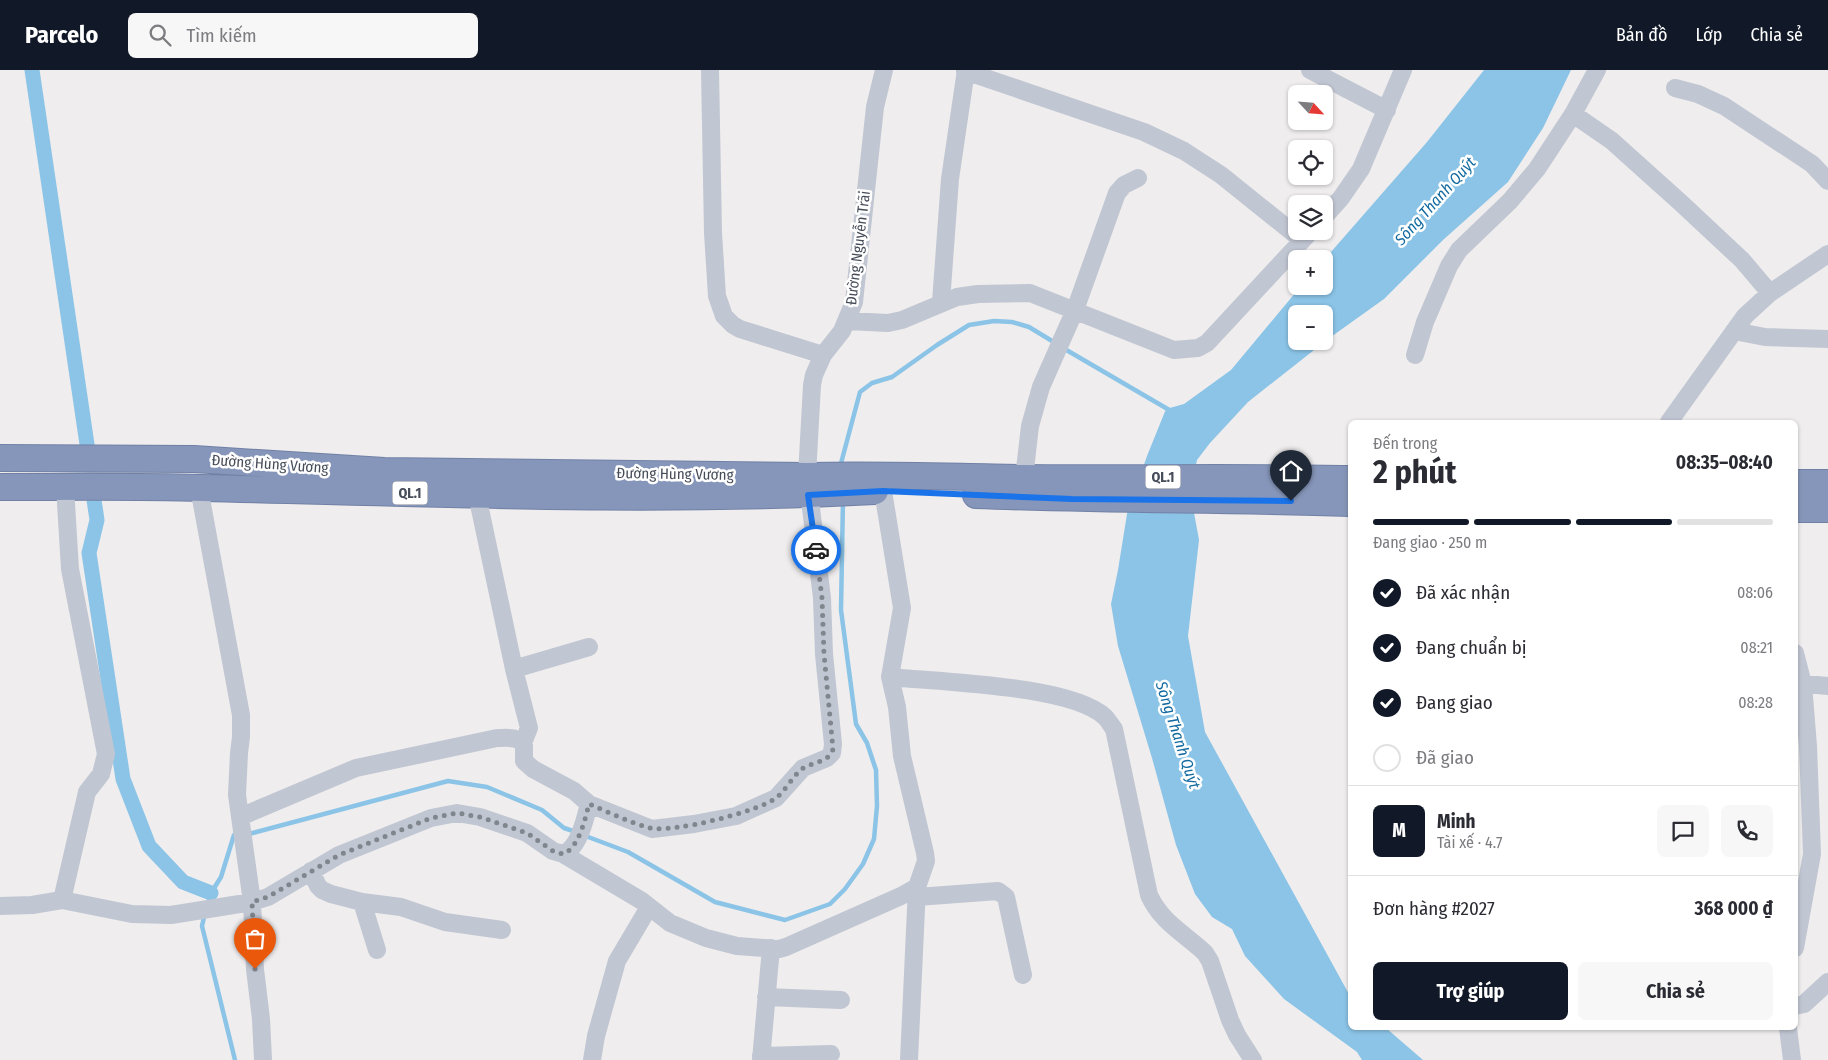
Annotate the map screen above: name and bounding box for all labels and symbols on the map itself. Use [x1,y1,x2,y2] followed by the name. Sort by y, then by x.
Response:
[1288,85,1332,130] north arrow
[1390,153,1480,250] water label: Sông Thanh Quýt
[842,190,874,306] street label: Đường Nguyễn Trãi
[1270,450,1312,501] pin
[211,451,329,477] street label: Đường Hùng Vương
[616,464,734,484] street label: Đường Hùng Vương
[1146,466,1180,488] road number: QL.1
[392,482,428,504] road number: QL.1
[791,525,841,575] courier
[1151,678,1205,792] water label: Sông Thanh Quýt
[234,918,276,969] pin

